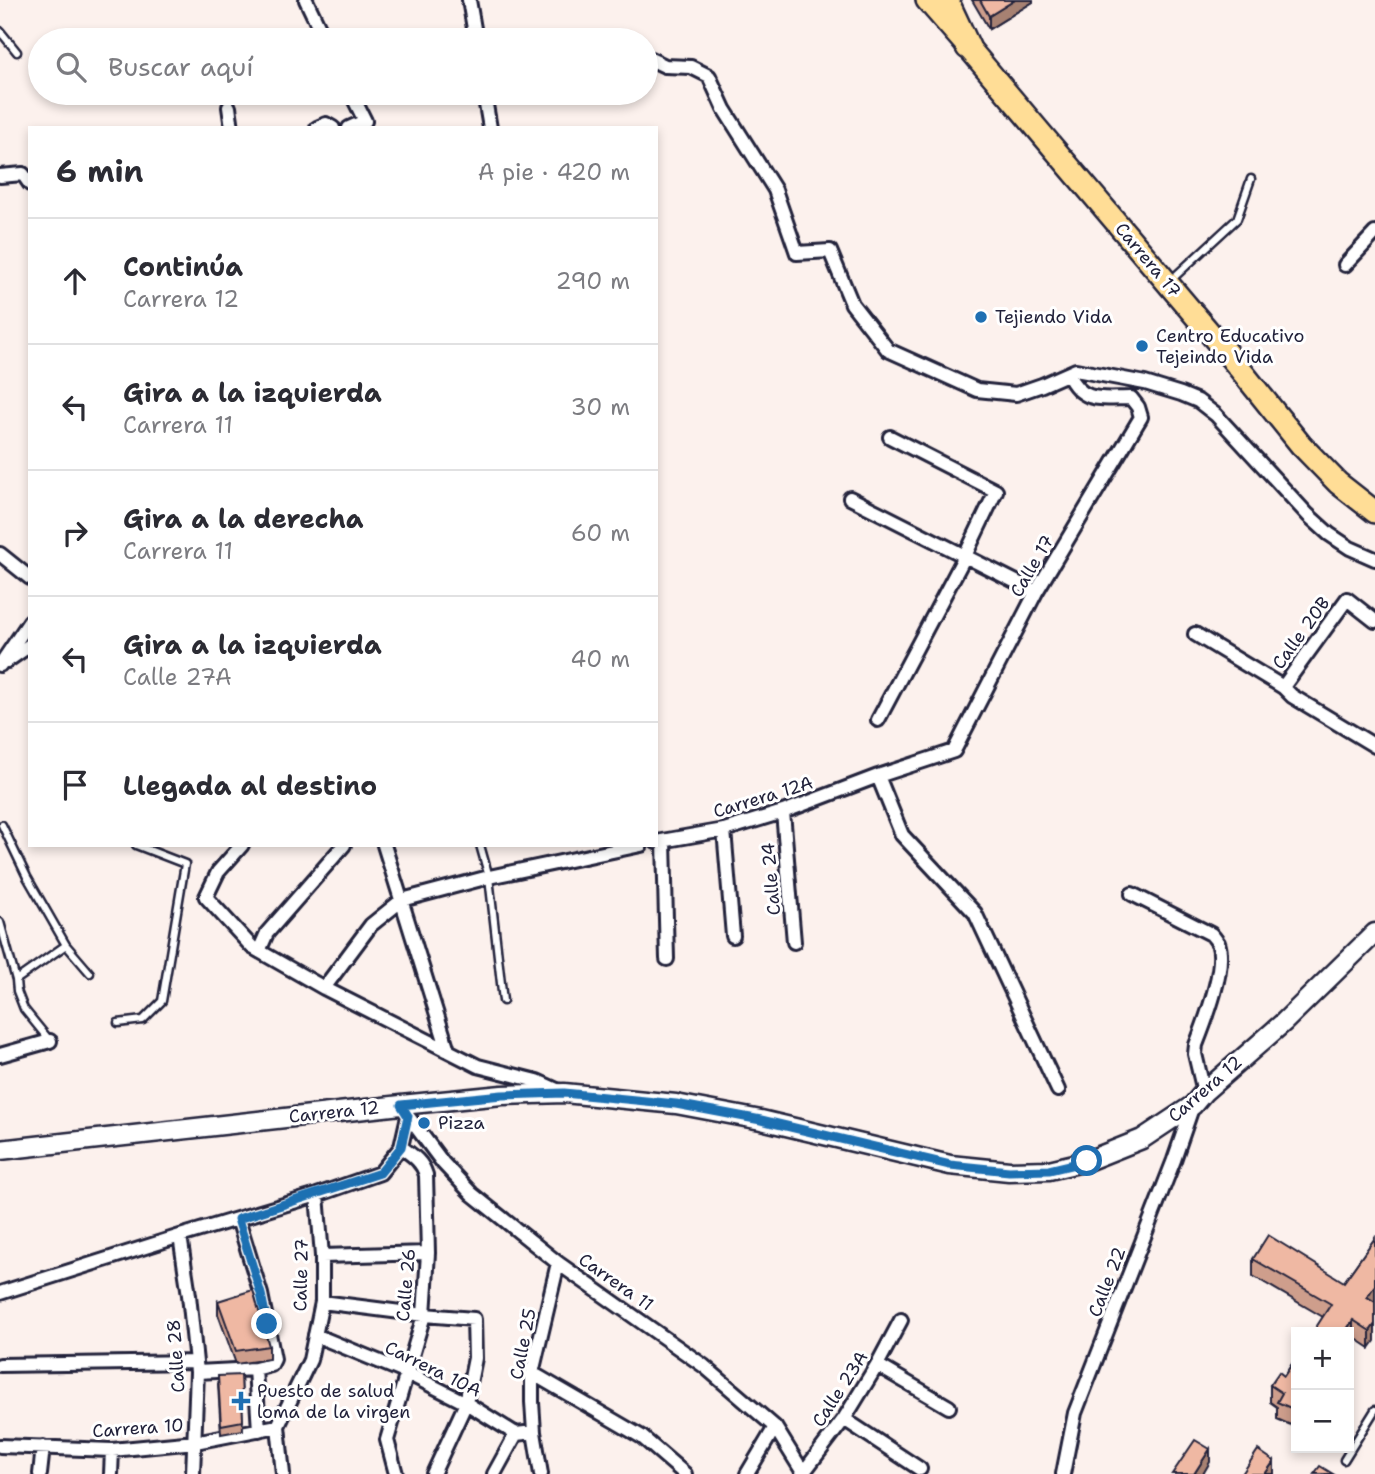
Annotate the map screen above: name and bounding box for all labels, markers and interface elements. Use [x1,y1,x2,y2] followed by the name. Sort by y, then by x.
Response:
[28,28,658,105] search box
[52,48,90,86] icon: search
[108,49,254,84] text: Buscar aquí
[56,151,143,192] text: 6 min
[478,157,630,187] text: A pie · 420 m
[1110,217,1186,303] street label: Carrera 17
[123,249,243,284] text: Continúa
[56,262,94,300] icon: ahead
[556,266,630,296] text: 290 m
[123,284,239,314] text: Carrera 12
[995,305,1112,329] place label: Tejiendo Vida
[973,309,989,325] marker: Tejiendo Vida
[1156,324,1304,369] place label: Centro Educativo Tejeindo Vida
[1134,338,1150,354] marker: Centro Educativo Tejeindo Vida
[123,375,382,410] text: Gira a la izquierda
[56,388,94,426] icon: left
[571,392,630,422] text: 30 m
[123,410,233,440] text: Carrera 11
[123,501,364,536] text: Gira a la derecha
[56,514,94,552] icon: right
[571,518,630,548] text: 60 m
[1005,531,1059,601] street label: Calle 17
[123,536,233,566] text: Carrera 11
[1267,592,1335,674] street label: Calle 20B
[123,627,382,662] text: Gira a la izquierda
[56,640,94,678] icon: left
[570,644,630,674] text: 40 m
[123,662,232,692] text: Calle 27A
[56,766,94,804] icon: arrive
[123,768,377,803] text: Llegada al destino
[710,770,816,824] street label: Carrera 12A
[756,842,786,916] street label: Calle 24
[1163,1050,1247,1128] street label: Carrera 12
[288,1095,380,1129] street label: Carrera 12
[438,1111,485,1135] place label: Pizza
[416,1115,432,1131] marker: Pizza
[1071,1145,1102,1176] route start
[288,1238,314,1312] street label: Calle 27
[1083,1244,1131,1320] street label: Calle 22
[391,1247,421,1323] street label: Calle 26
[574,1247,658,1317] street label: Carrera 11
[504,1306,542,1382] street label: Calle 25
[251,1308,282,1339] route end
[161,1318,191,1394] street label: Calle 28
[1291,1327,1354,1453] map controls
[1291,1327,1354,1390] button: +
[381,1335,485,1403] street label: Carrera 10A
[807,1346,873,1432] street label: Calle 23A
[257,1379,410,1424] place label: Puesto de salud loma de la virgen
[1291,1390,1354,1453] button: −
[231,1391,251,1411] marker: Puesto de salud loma de la virgen
[92,1413,184,1443] street label: Carrera 10

